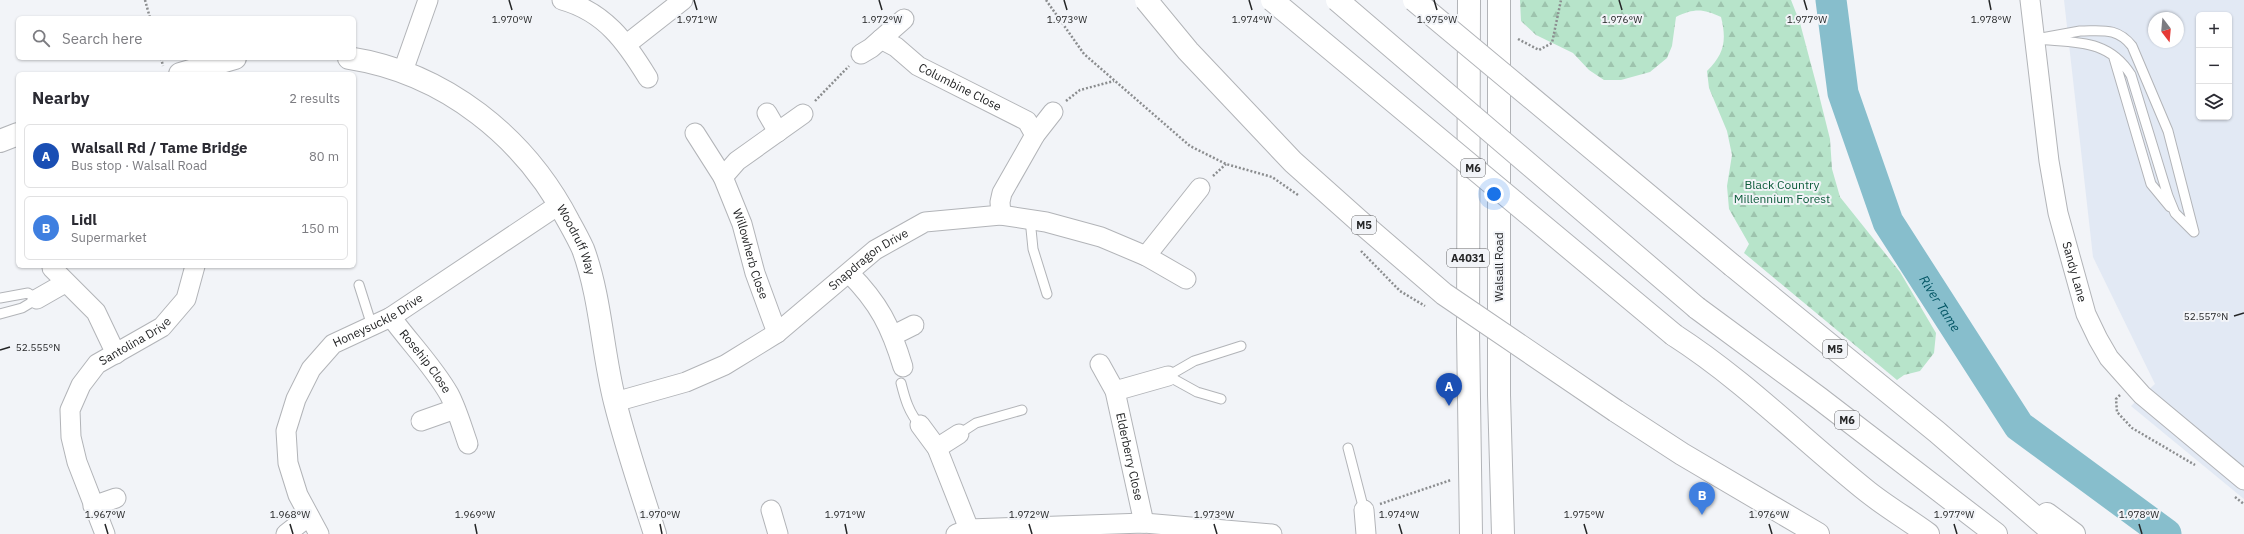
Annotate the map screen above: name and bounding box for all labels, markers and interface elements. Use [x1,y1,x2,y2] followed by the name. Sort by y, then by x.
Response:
[2148,12,2184,48] north arrow
[2196,12,2232,120] map controls
[2196,12,2232,48] button: +
[492,13,532,26] text: 1.970°W
[677,13,717,26] text: 1.971°W
[862,13,902,26] text: 1.972°W
[1047,13,1087,26] text: 1.973°W
[1232,13,1272,26] text: 1.974°W
[1417,13,1457,26] text: 1.975°W
[1602,13,1642,26] text: 1.976°W
[1787,13,1827,26] text: 1.977°W
[1971,13,2011,26] text: 1.978°W
[16,16,356,60] search box
[30,27,52,49] icon: search
[62,29,142,48] text: Search here
[2196,48,2232,84] button: −
[916,60,1004,114] street label: Columbine Close
[2196,84,2232,120] button: layers
[32,87,90,109] text: Nearby
[289,90,340,107] text: 2 results
[71,138,248,157] text: Walsall Rd / Tame Bridge
[42,148,50,165] text: A
[309,148,339,165] text: 80 m
[71,157,207,174] text: Bus stop · Walsall Road
[1461,159,1485,177] road number: M6
[1734,177,1830,206] park label: Black Country Millennium Forest
[1484,184,1504,204] your location
[554,202,599,276] street label: Woodruff Way
[730,206,772,301] street label: Willowherb Close
[71,210,97,229] text: Lidl
[1352,216,1376,234] road number: M5
[42,220,50,237] text: B
[301,220,339,237] text: 150 m
[825,225,911,293] street label: Snapdragon Drive
[71,229,147,246] text: Supermarket
[1491,232,1506,302] street label: Walsall Road
[2059,240,2090,304] street label: Sandy Lane
[1447,249,1489,267] road number: A4031
[1915,272,1964,335] water label: River Tame
[330,290,426,350] street label: Honeysuckle Drive
[2184,310,2228,323] text: 52.557°N
[96,314,174,368] street label: Santolina Drive
[396,326,455,396] street label: Rosehip Close
[1823,340,1847,358] road number: M5
[16,341,60,354] text: 52.555°N
[1436,373,1462,406] pin: A
[1113,411,1147,502] street label: Elderberry Close
[1835,411,1859,429] road number: M6
[1689,482,1715,515] pin: B
[85,508,125,521] text: 1.967°W
[270,508,310,521] text: 1.968°W
[455,508,495,521] text: 1.969°W
[640,508,680,521] text: 1.970°W
[825,508,865,521] text: 1.971°W
[1009,508,1049,521] text: 1.972°W
[1194,508,1234,521] text: 1.973°W
[1379,508,1419,521] text: 1.974°W
[1564,508,1604,521] text: 1.975°W
[1749,508,1789,521] text: 1.976°W
[1934,508,1974,521] text: 1.977°W
[2119,508,2159,521] text: 1.978°W

